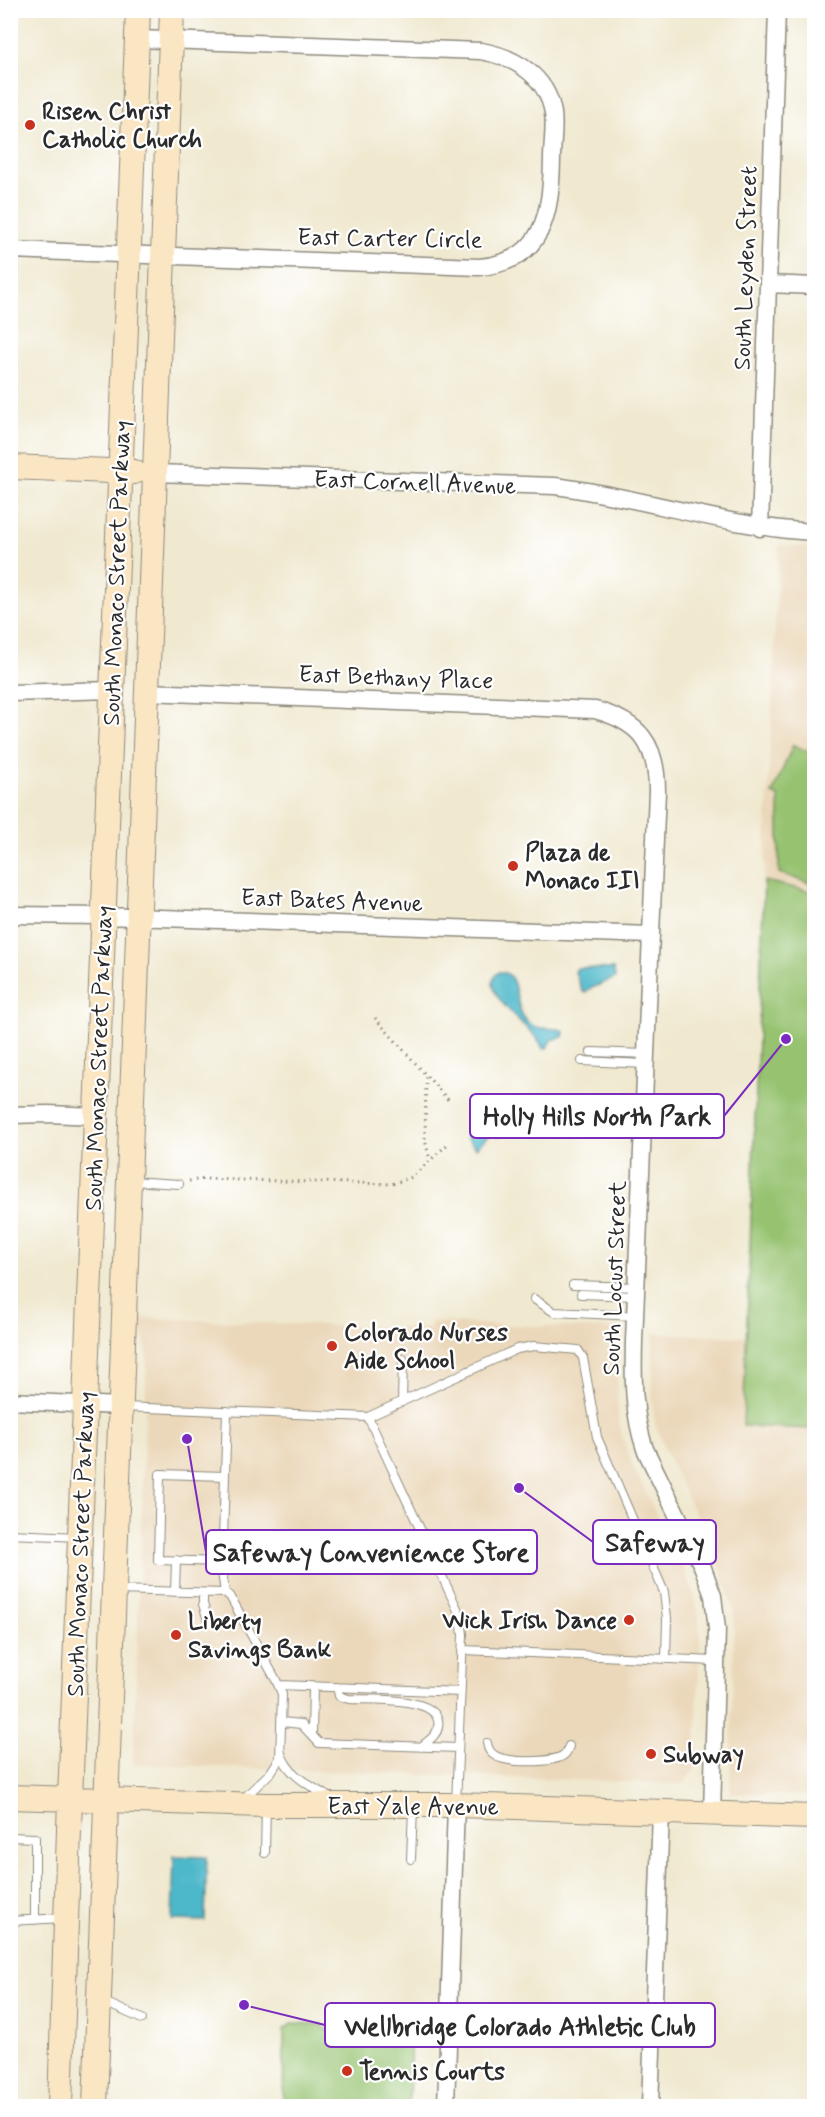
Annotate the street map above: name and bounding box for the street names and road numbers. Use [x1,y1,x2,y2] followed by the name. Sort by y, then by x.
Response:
[727,165,766,371] street label: South Leyden Street
[297,222,483,257] street label: East Carter Circle
[97,420,138,726] street label: South Monaco Street Parkway
[313,464,517,503] street label: East Cornell Avenue
[298,660,494,697] street label: East Bethany Place
[240,883,424,920] street label: East Bates Avenue
[79,905,120,1211] street label: South Monaco Street Parkway
[597,1180,634,1376] street label: South Locust Street
[61,1391,102,1697] street label: South Monaco Street Parkway
[327,1792,499,1823] street label: East Yale Avenue

